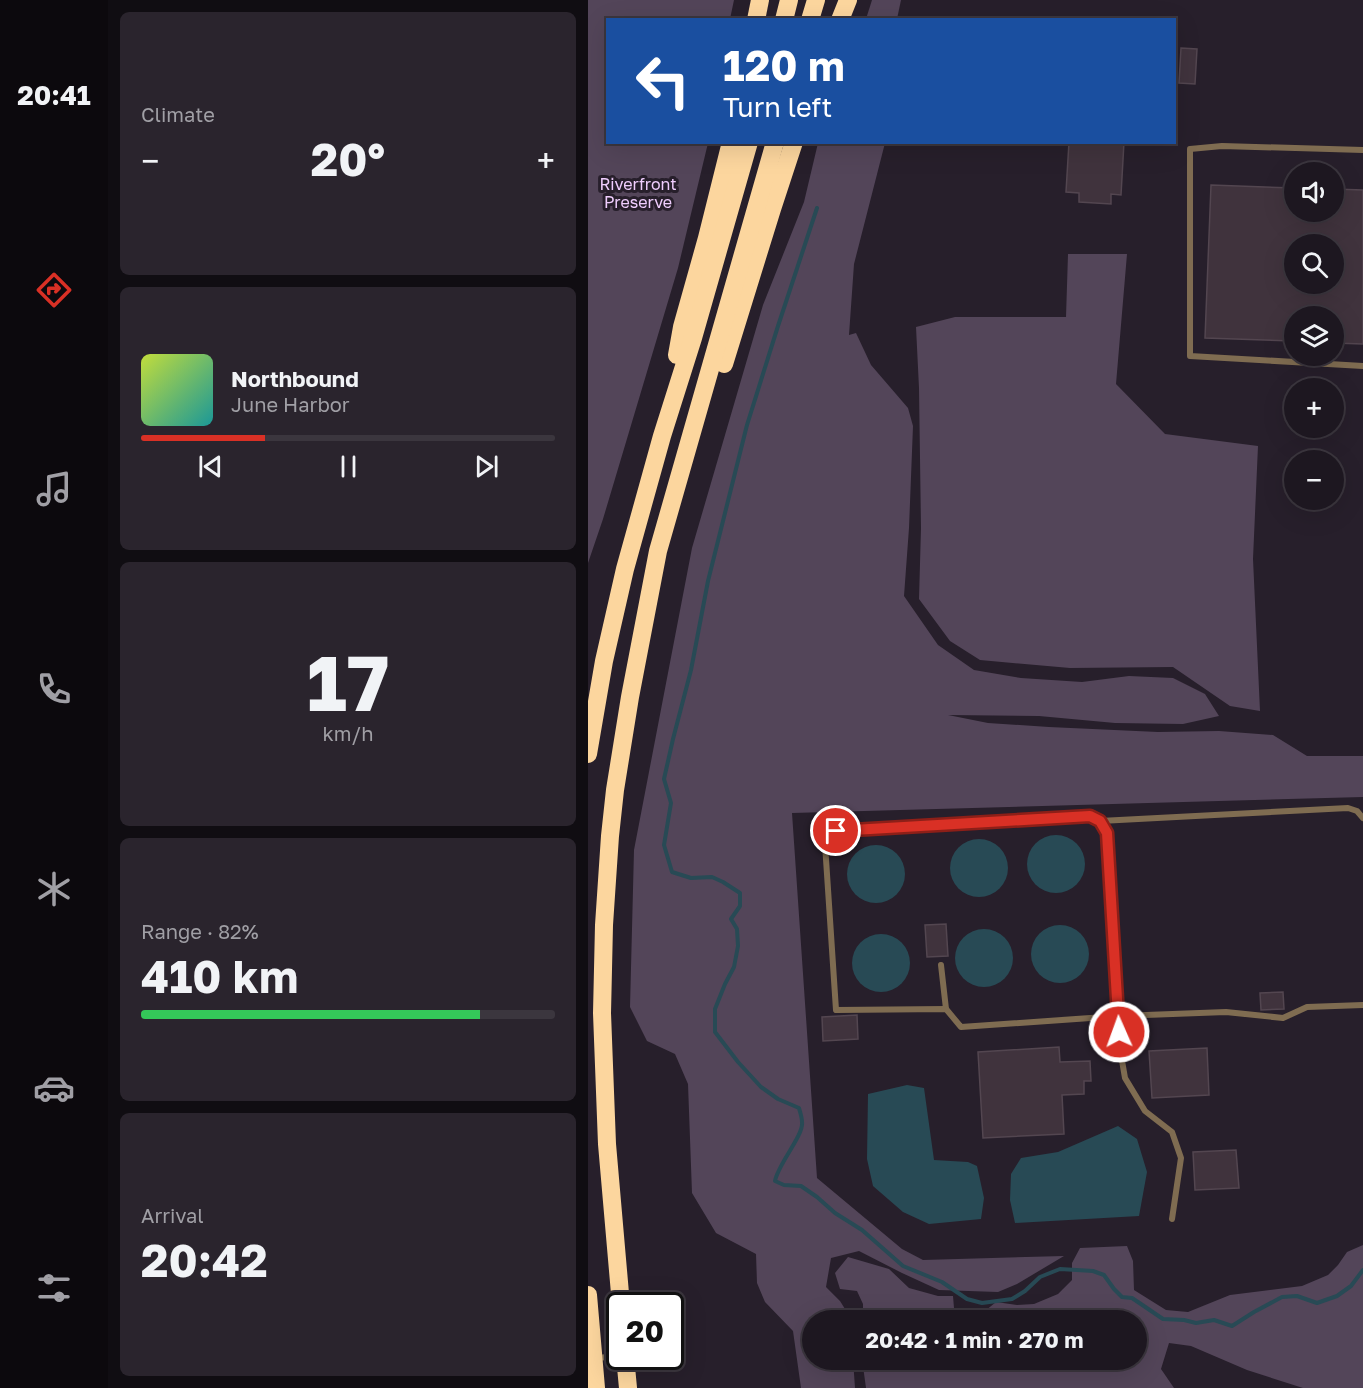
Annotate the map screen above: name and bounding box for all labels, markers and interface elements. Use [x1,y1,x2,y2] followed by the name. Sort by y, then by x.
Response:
[723,40,845,90] text: 120 m
[624,42,702,120] icon: left
[17,79,91,111] text: 20:41
[723,91,832,123] text: Turn left
[141,102,215,126] text: Climate
[311,132,385,186] text: 20°
[141,141,159,180] text: −
[537,141,555,180] text: +
[1284,162,1344,510] map controls
[1284,162,1344,222] button: sound
[599,174,677,212] park label: Riverfront Preserve
[1284,234,1344,294] button: search
[33,269,75,311] icon: directions
[1284,306,1344,366] button: layers
[231,365,359,392] text: Northbound
[1284,378,1344,438] button: +
[231,392,350,416] text: June Harbor
[194,450,227,483] icon: previous
[332,450,365,483] icon: pause
[470,450,503,483] icon: next
[1284,450,1344,510] button: −
[33,468,75,510] icon: music
[307,635,389,728] text: 17
[33,668,75,710] icon: phone
[323,721,373,745] text: km/h
[810,805,861,856] pin
[819,814,852,847] icon: arrive
[33,868,75,910] icon: climate
[141,919,259,943] text: Range · 82%
[141,949,298,1003] text: 410 km
[1087,1000,1151,1064] position arrow
[33,1067,75,1109] icon: car
[141,1203,204,1227] text: Arrival
[141,1233,268,1287] text: 20:42
[33,1267,75,1309] icon: filters
[606,1292,684,1370] speed limit sign: 20
[866,1326,1083,1353] text: 20:42 · 1 min · 270 m

